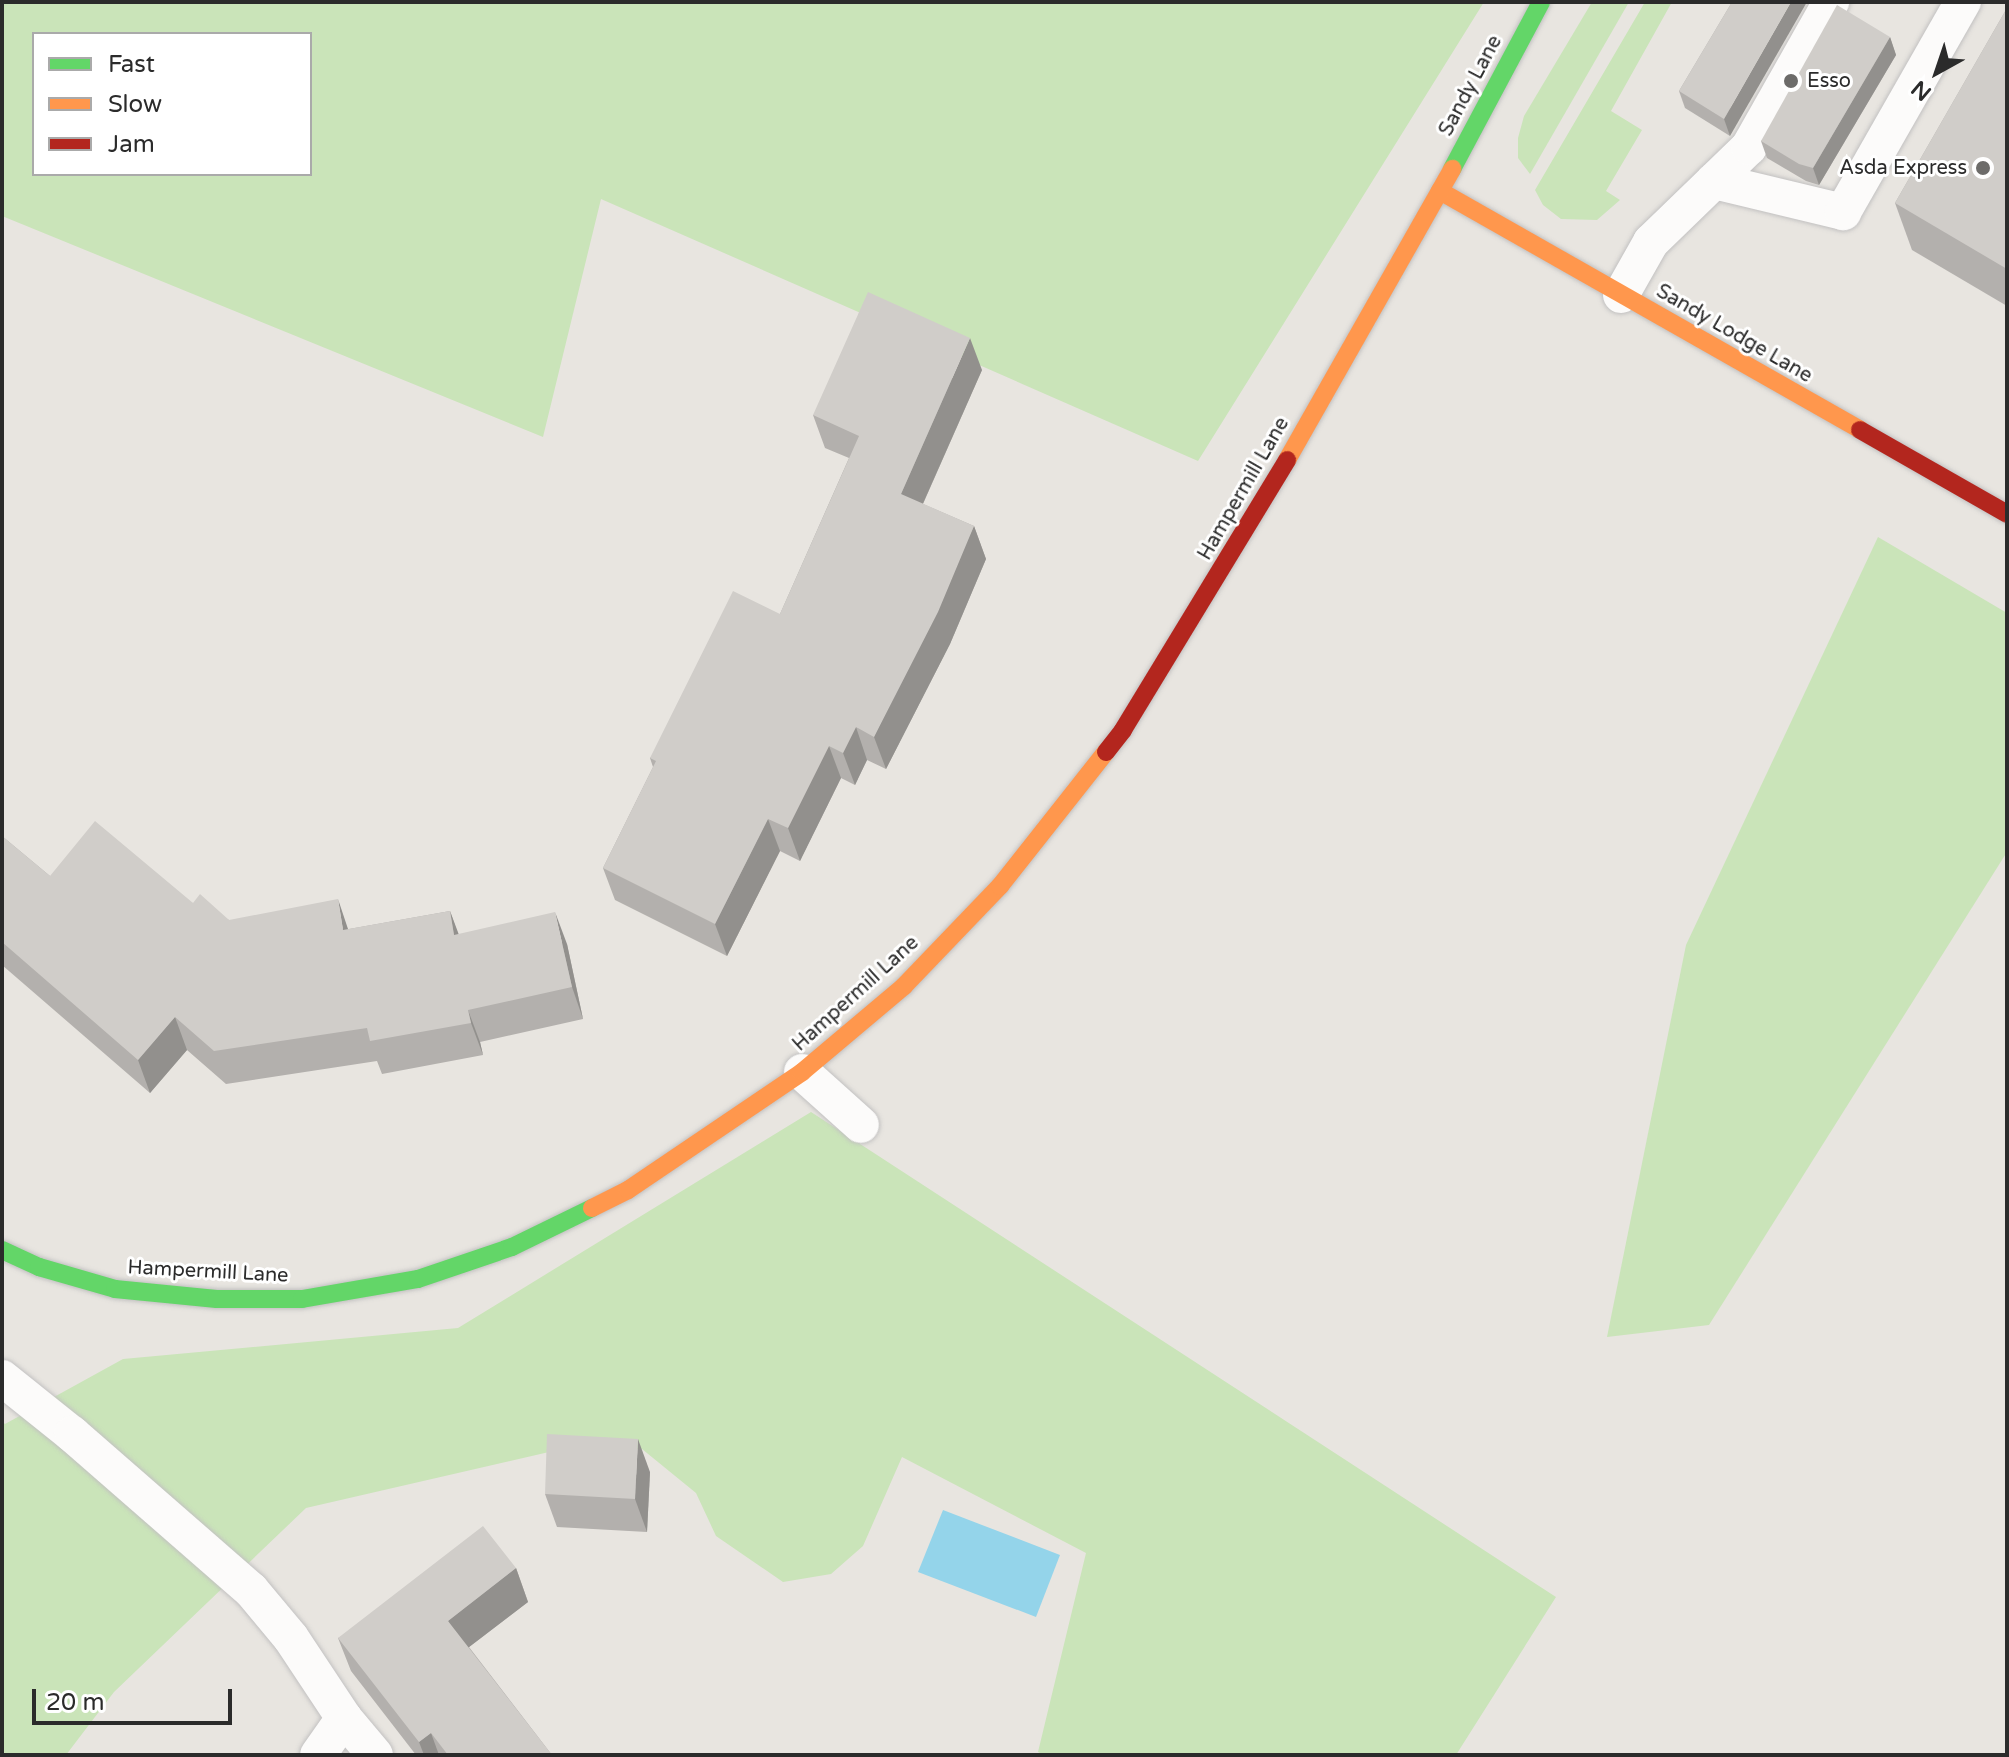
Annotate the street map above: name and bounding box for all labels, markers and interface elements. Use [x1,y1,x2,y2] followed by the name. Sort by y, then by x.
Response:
[32,32,312,176] legend
[1434,32,1508,140] street label: Sandy Lane
[1897,32,1977,112] north arrow
[108,50,155,79] text: Fast
[1807,69,1851,93] place label: Esso
[1782,72,1800,90] marker: Esso
[1906,75,1937,106] text: N
[108,90,162,119] text: Slow
[108,130,155,159] text: Jam
[1839,156,1967,180] place label: Asda Express
[1974,159,1992,177] marker: Asda Express
[1652,280,1816,388] street label: Sandy Lodge Lane
[1193,413,1295,565] street label: Hampermill Lane
[788,931,924,1057] street label: Hampermill Lane
[127,1256,289,1288] street label: Hampermill Lane
[36,1673,236,1723] scale bar
[46,1688,104,1717] text: 20 m

